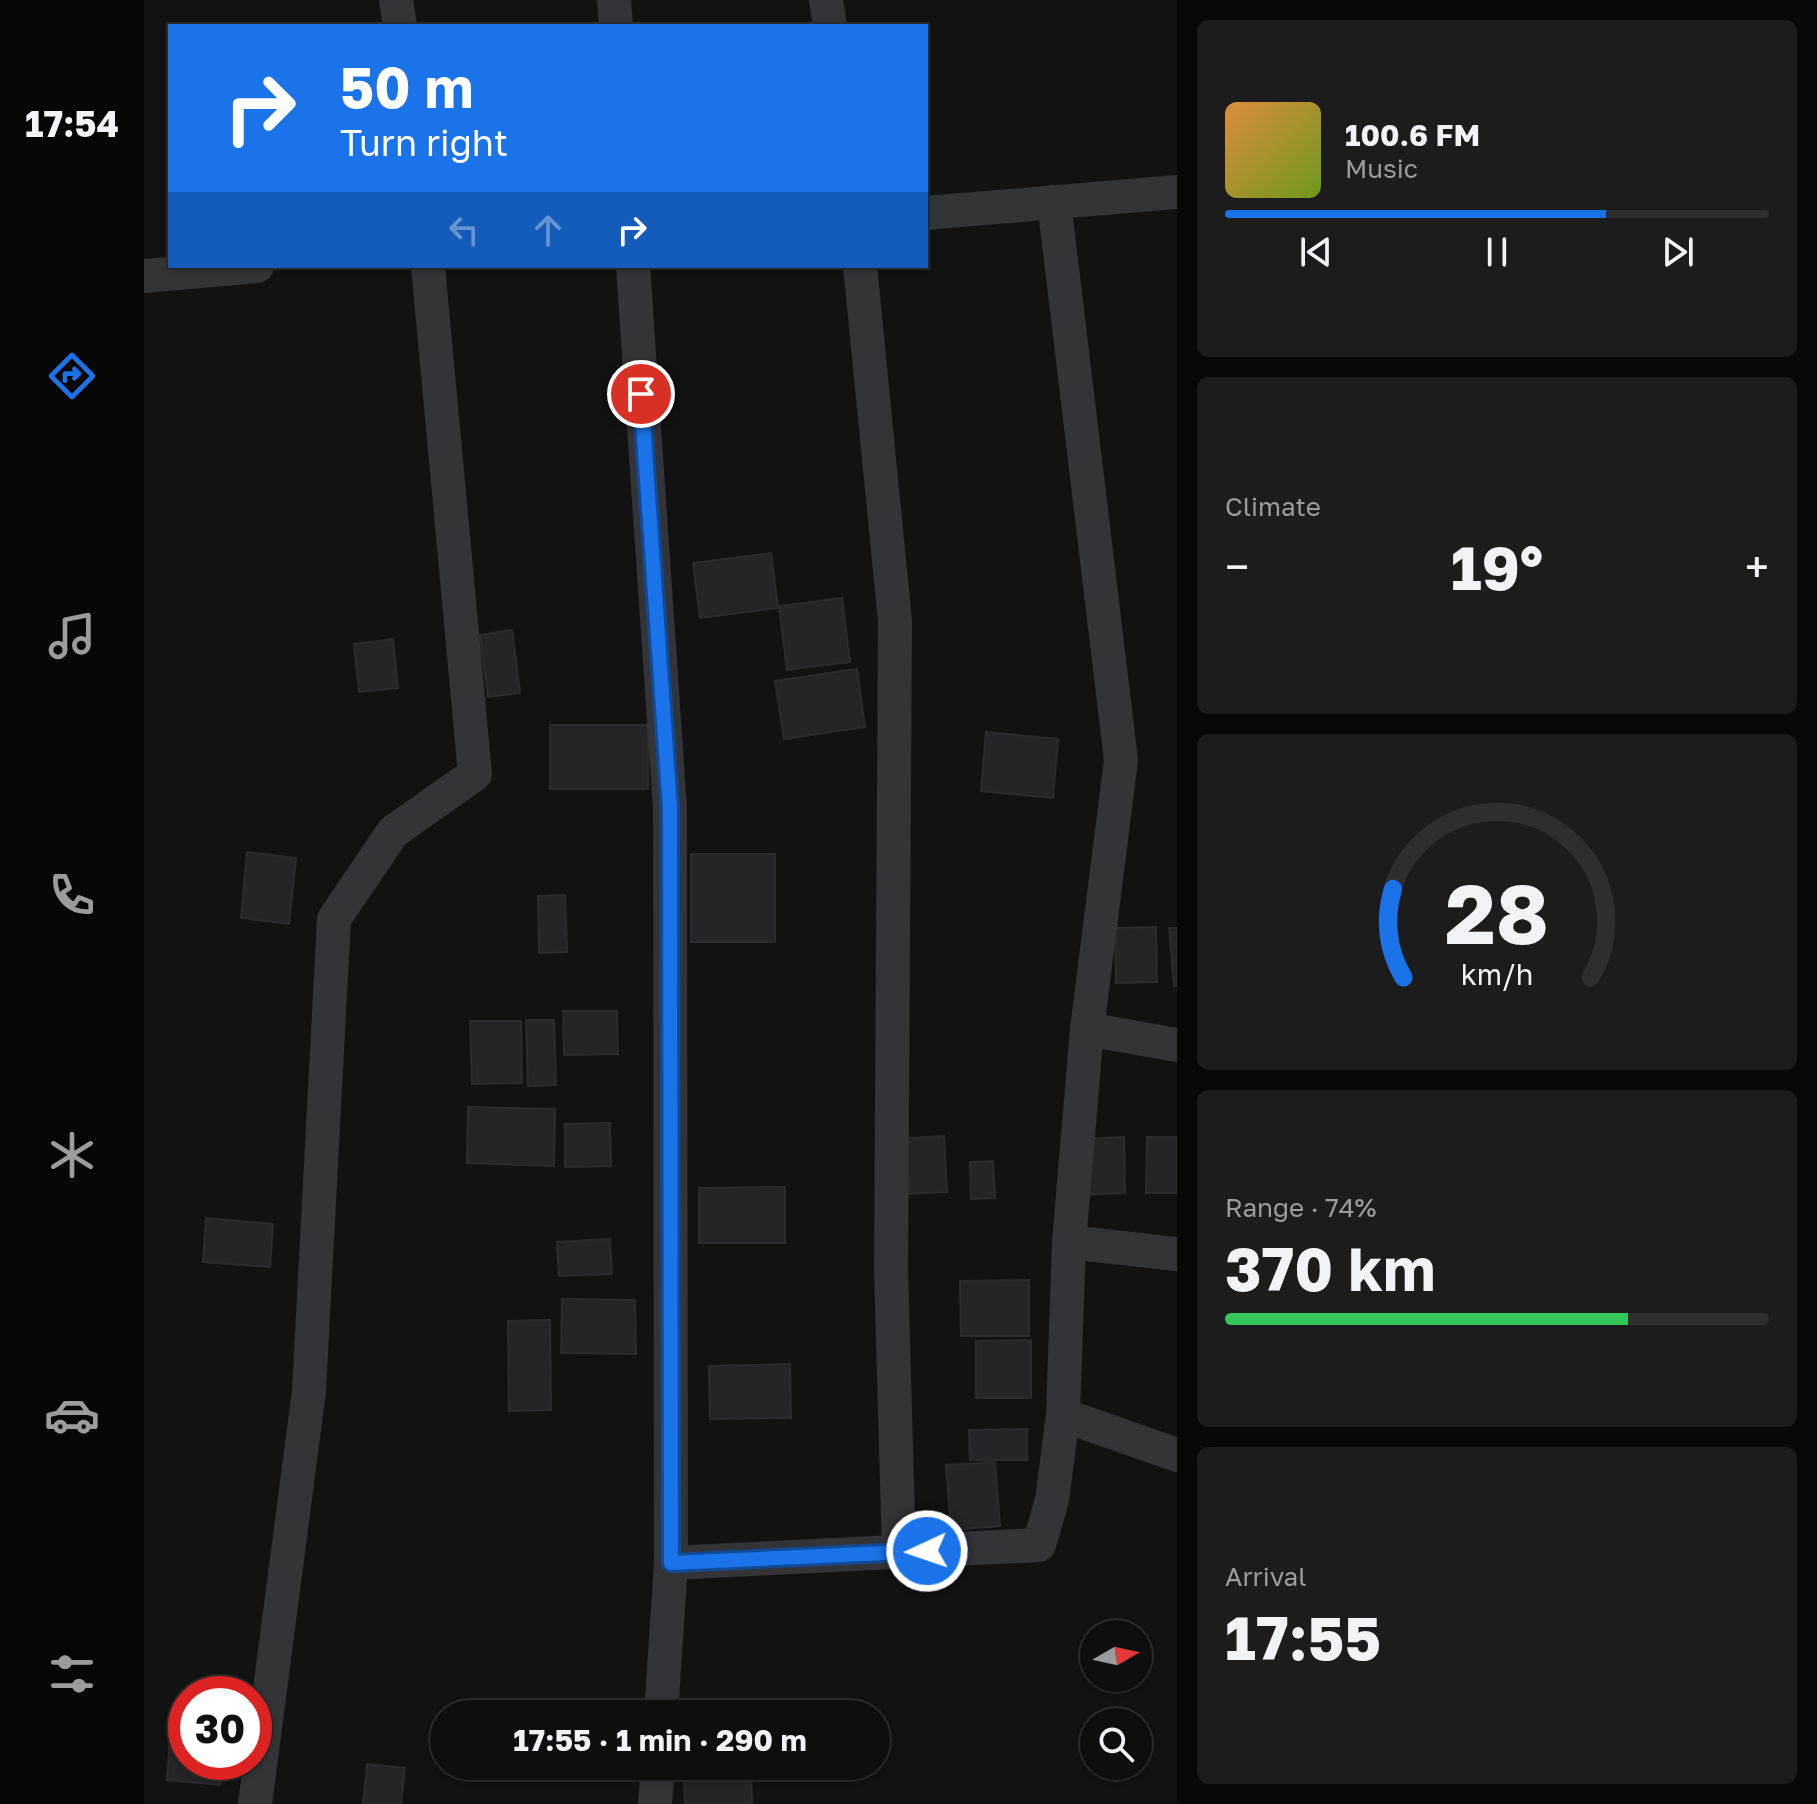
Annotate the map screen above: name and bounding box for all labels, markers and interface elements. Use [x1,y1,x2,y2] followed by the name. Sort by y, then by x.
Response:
[340,53,474,120] text: 50 m
[208,56,312,160] icon: right
[25,102,119,145] text: 17:54
[1345,117,1480,153] text: 100.6 FM
[340,121,508,164] text: Turn right
[1345,153,1418,184] text: Music
[442,208,486,252] icon: left
[526,208,570,252] icon: ahead
[610,208,654,252] icon: right
[1294,230,1338,274] icon: previous
[1475,230,1519,274] icon: pause
[1656,230,1700,274] icon: next
[44,348,100,404] icon: directions
[607,360,675,428] pin
[619,372,663,416] icon: arrive
[1225,491,1321,522] text: Climate
[1451,531,1543,603] text: 19°
[1225,540,1249,593] text: −
[1745,540,1769,593] text: +
[44,608,100,664] icon: music
[1445,862,1549,962] text: 28
[44,867,100,923] icon: phone
[1461,957,1533,991] text: km/h
[44,1127,100,1183] icon: climate
[1225,1192,1376,1223] text: Range · 74%
[1225,1232,1436,1304] text: 370 km
[44,1387,100,1443] icon: car
[885,1509,969,1593] position arrow
[1225,1561,1306,1592] text: Arrival
[1225,1601,1381,1673] text: 17:55
[1080,1620,1152,1692] north arrow
[1080,1620,1152,1780] map controls
[44,1646,100,1702] icon: filters
[168,1676,272,1780] speed limit sign: 30
[1080,1708,1152,1780] button: search
[513,1722,807,1758] text: 17:55 · 1 min · 290 m

